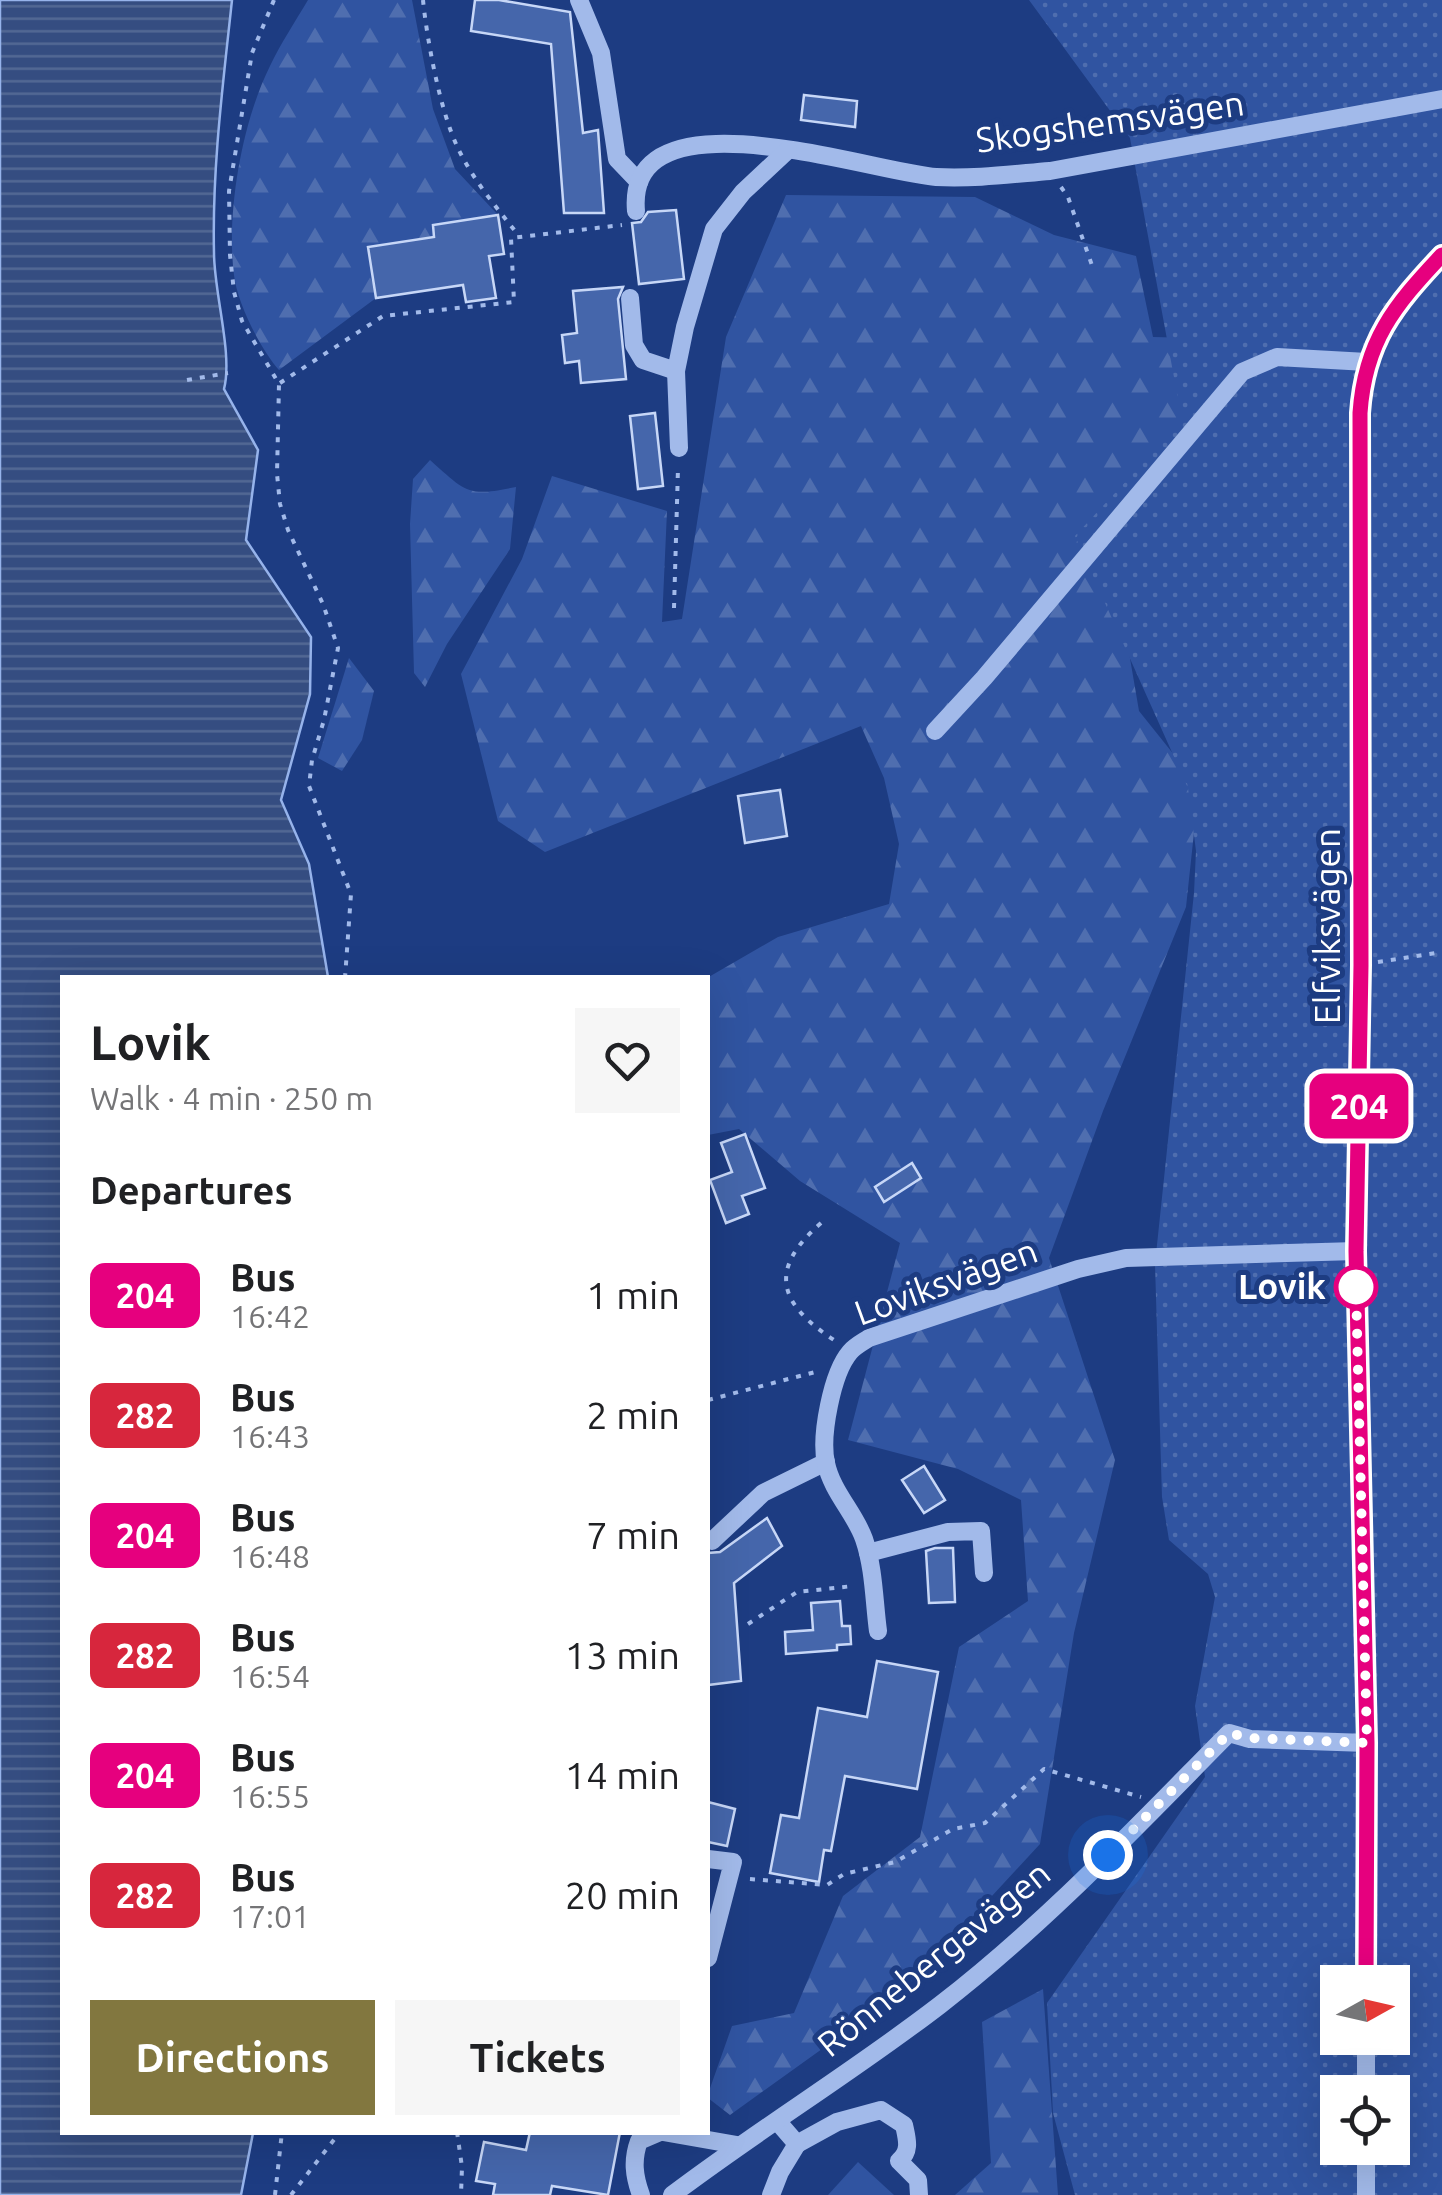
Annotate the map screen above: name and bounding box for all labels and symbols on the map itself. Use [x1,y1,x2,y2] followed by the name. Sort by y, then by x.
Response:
[973,82,1246,160] street label: Skogshemsvägen
[1307,828,1347,1024] street label: Elfviksvägen
[1302,1074,1416,1138] line badge: 204
[849,1230,1042,1333] street label: Loviksvägen
[1238,1266,1326,1306] place label: Lovik
[1335,1266,1377,1308] marker: Lovik
[1083,1830,1133,1880] your location
[809,1852,1058,2064] street label: Rönnebergavägen
[1320,1965,1410,2055] north arrow

